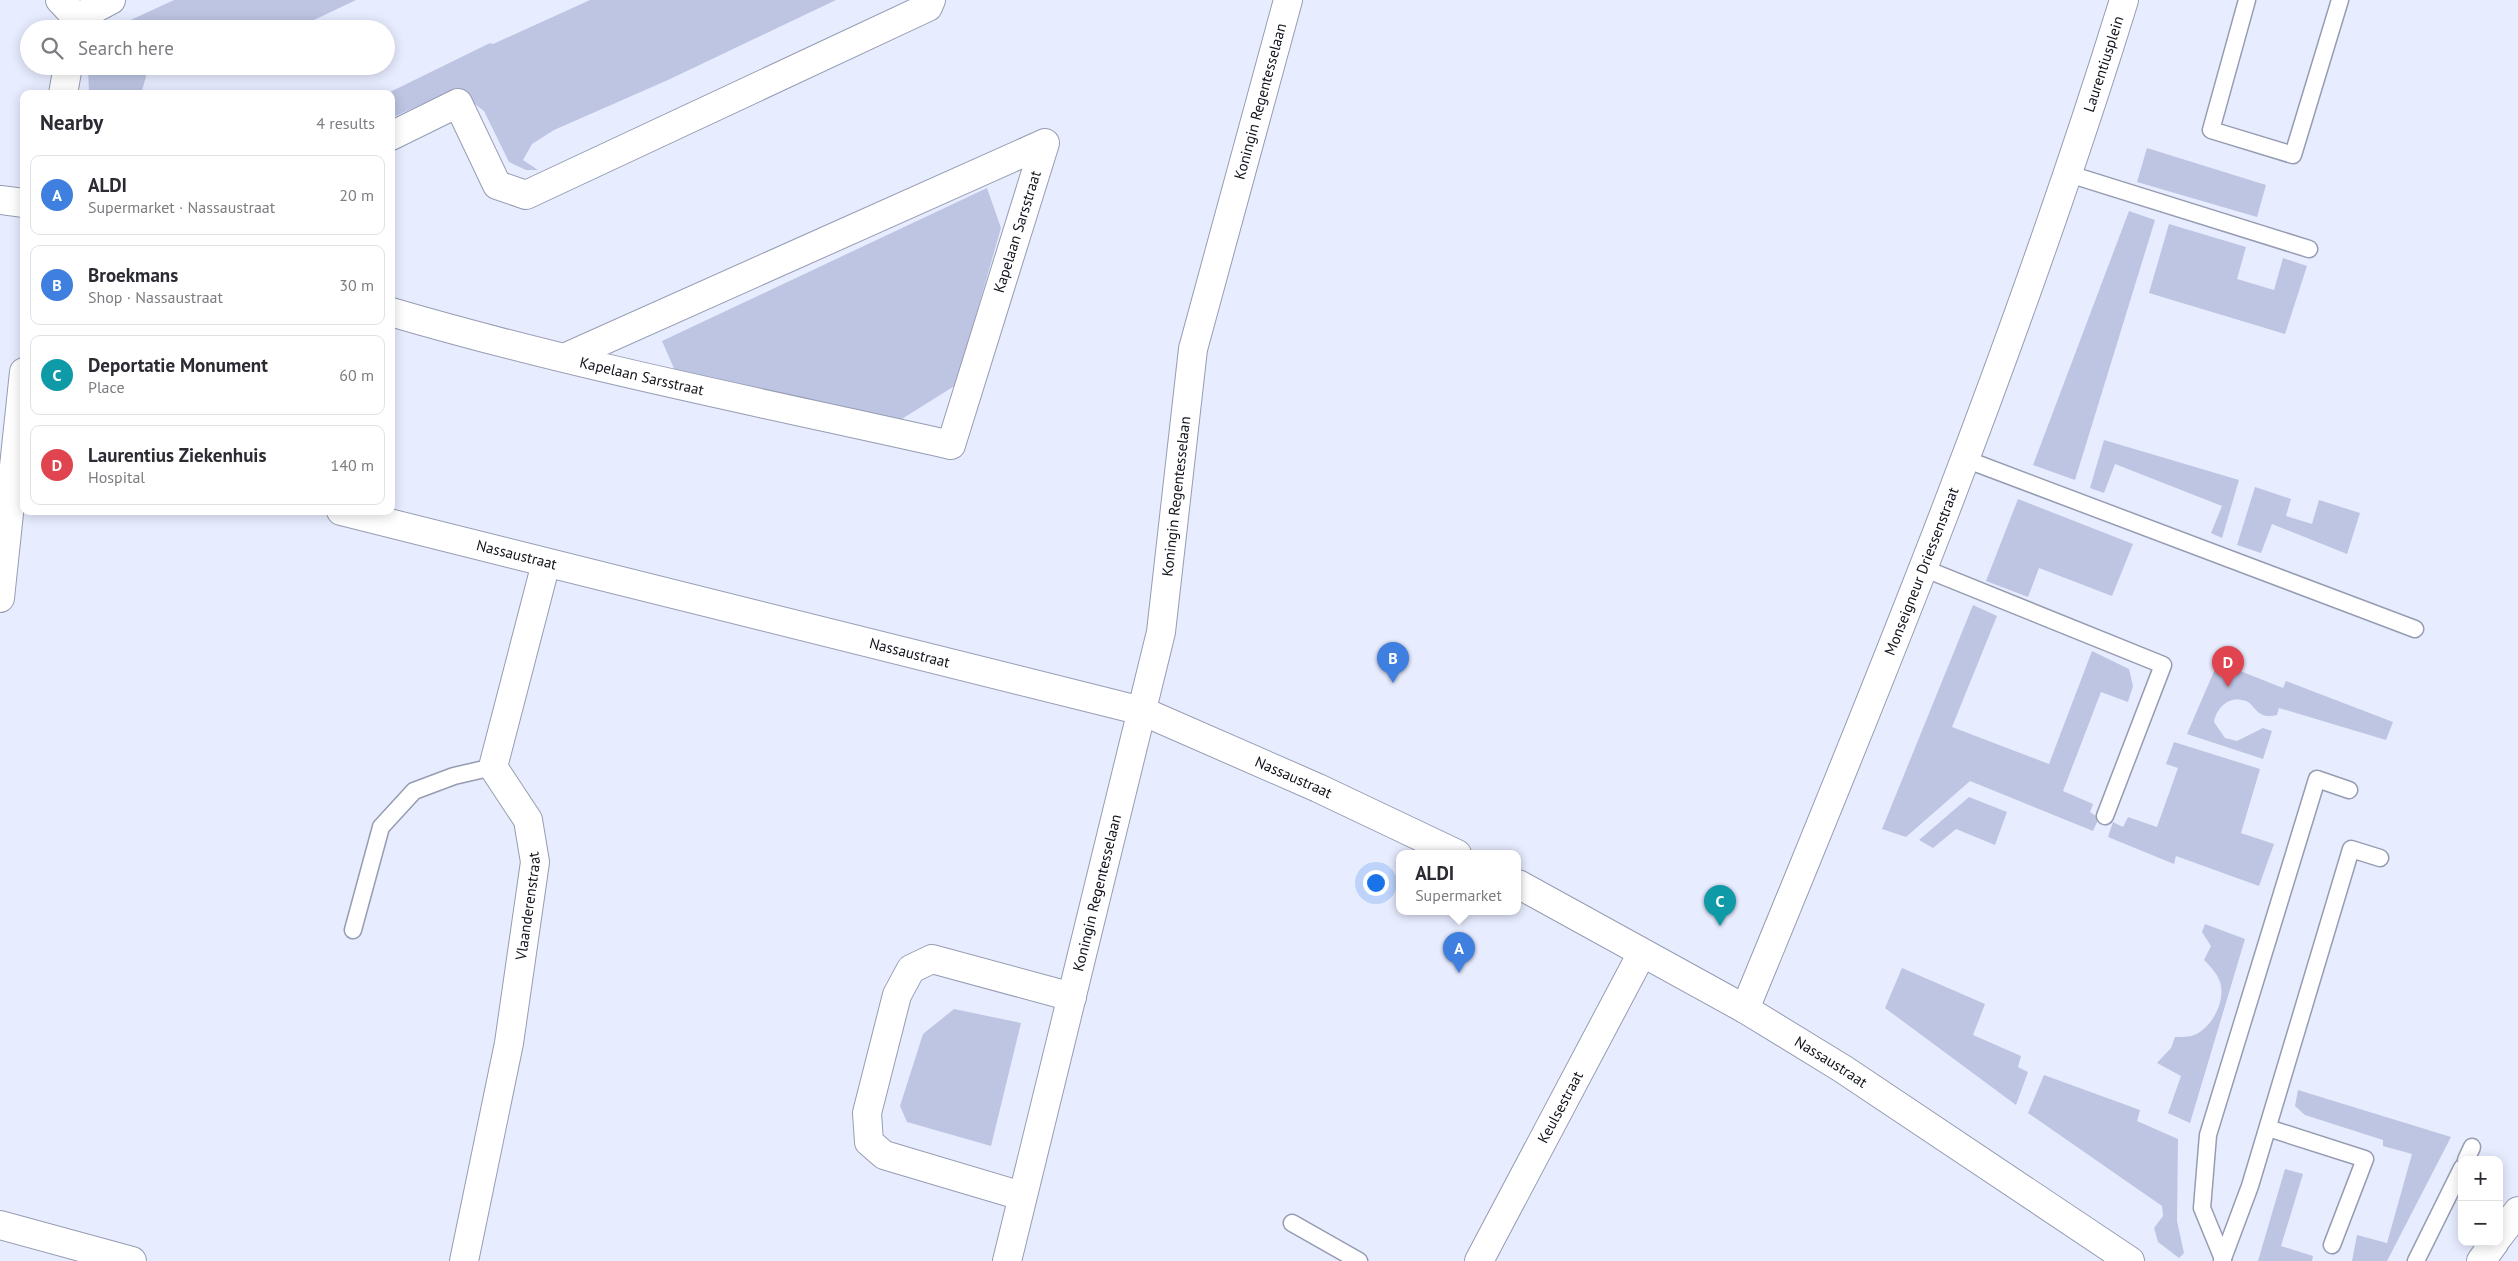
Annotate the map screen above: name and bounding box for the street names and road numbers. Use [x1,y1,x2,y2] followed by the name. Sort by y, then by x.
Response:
[2079,14,2127,114] street label: Laurentiusplein
[1230,21,1290,182] street label: Koningin Regentesselaan
[989,168,1045,295] street label: Kapelaan Sarsstraat
[578,352,706,399] street label: Kapelaan Sarsstraat
[1157,415,1194,578] street label: Koningin Regentesselaan
[1880,484,1962,658] street label: Monseigneur Driessenstraat
[475,535,559,574] street label: Nassaustraat
[867,633,952,672] street label: Nassaustraat
[1252,752,1335,802] street label: Nassaustraat
[1068,812,1125,973] street label: Koningin Regentesselaan
[511,850,544,962] street label: Vlaanderenstraat
[1791,1032,1871,1092] street label: Nassaustraat
[1533,1068,1587,1146] street label: Keulsestraat

